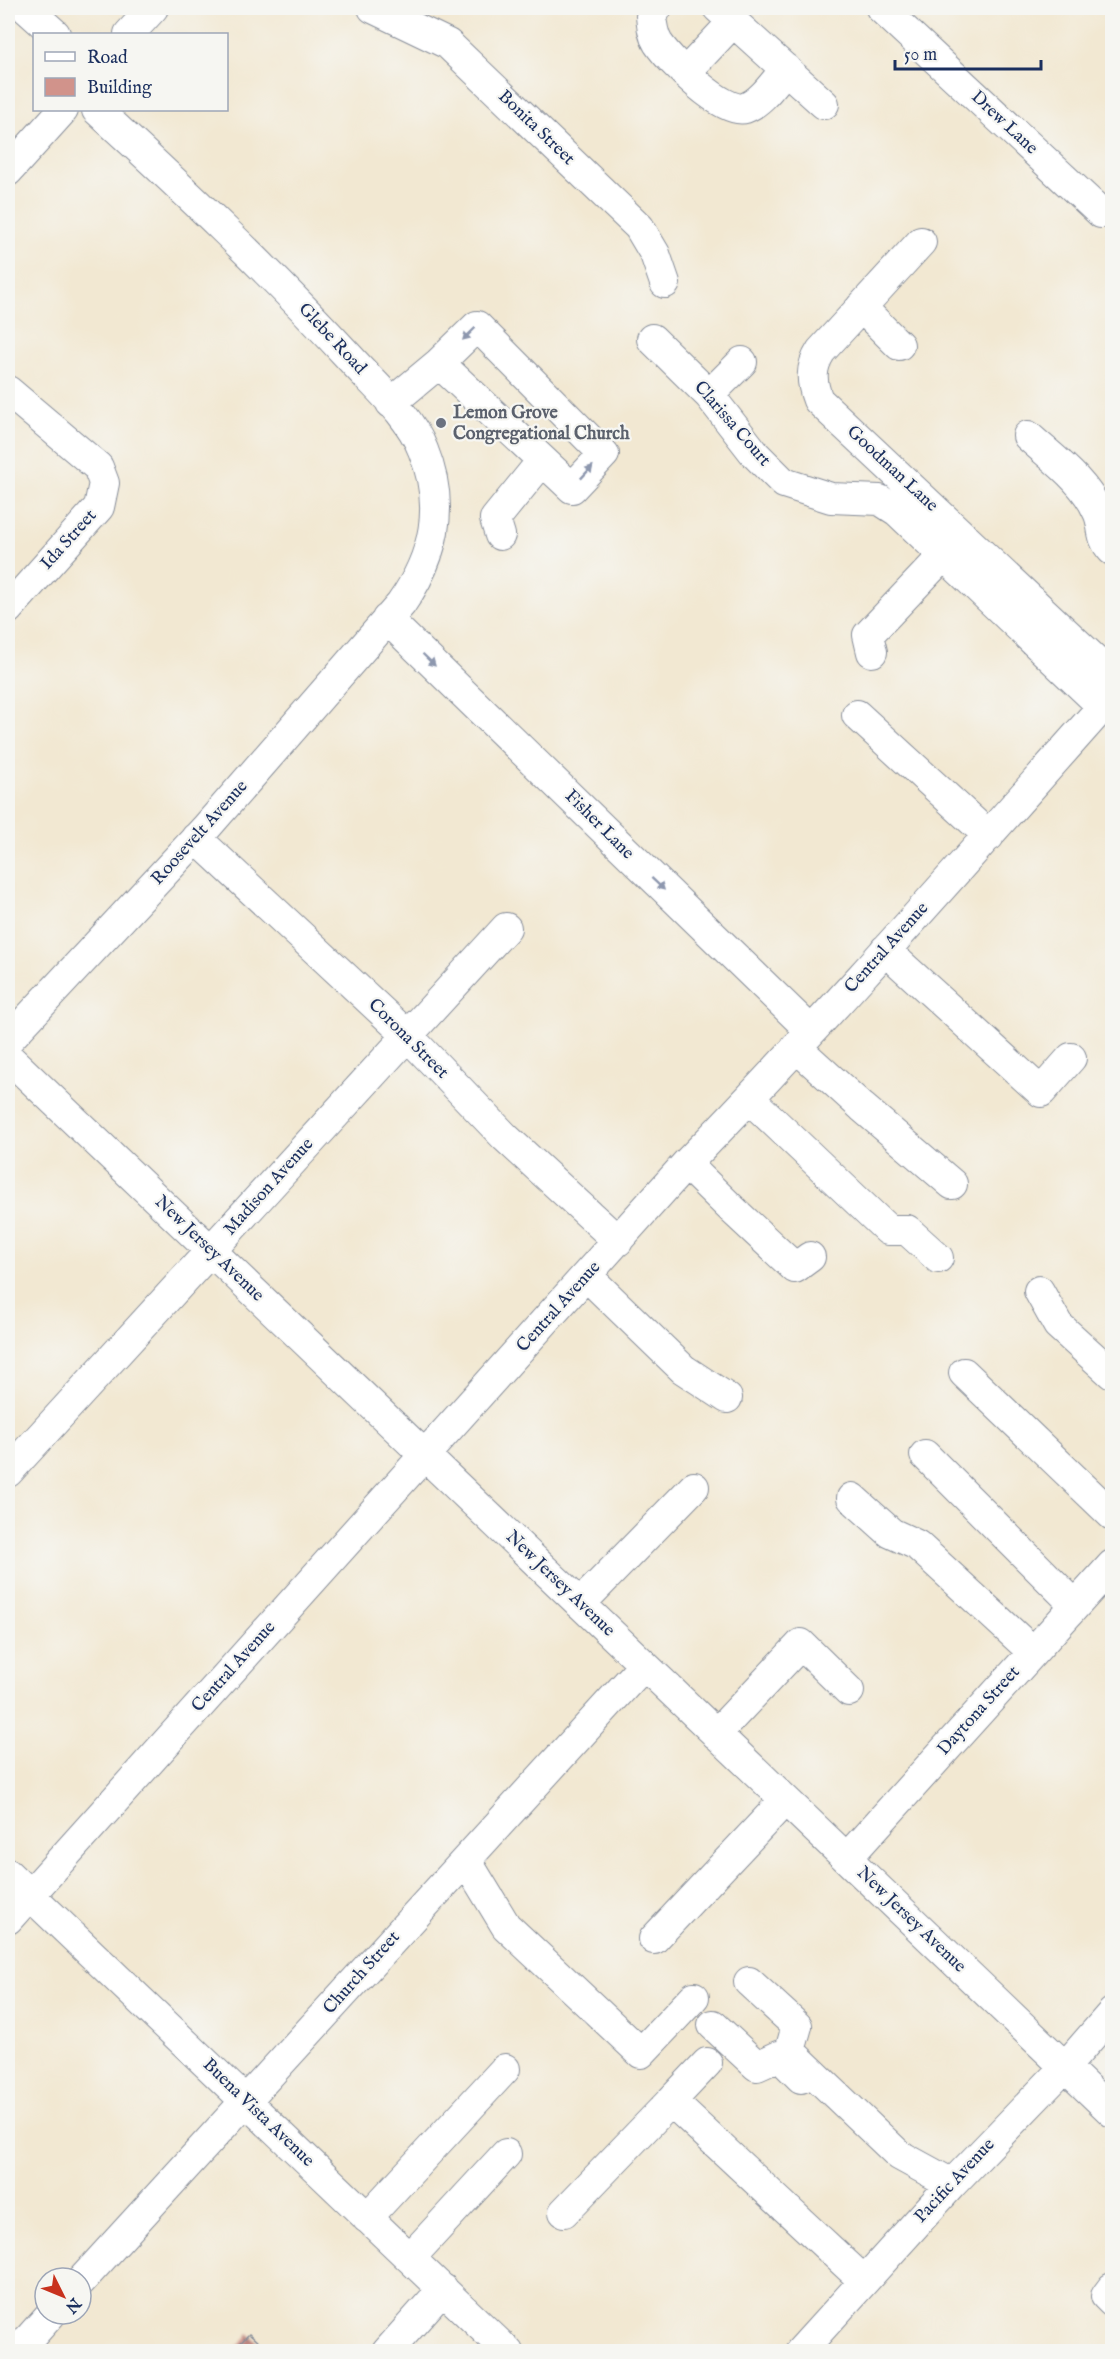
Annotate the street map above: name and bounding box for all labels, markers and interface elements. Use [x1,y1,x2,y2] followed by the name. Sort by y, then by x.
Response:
[33,33,228,111] legend
[895,33,1040,71] scale bar
[904,44,937,67] text: 50 m
[87,47,128,70] text: Road
[87,77,152,100] text: Building
[493,86,579,170] street label: Bonita Street
[966,86,1042,160] street label: Drew Lane
[293,298,371,380] street label: Glebe Road
[462,327,477,340] one-way arrow
[689,376,775,472] street label: Clarissa Court
[453,402,630,446] place label: Lemon Grove Congregational Church
[434,416,448,430] marker: Lemon Grove Congregational Church
[841,421,943,517] street label: Goodman Lane
[580,465,594,479] one-way arrow
[36,505,102,575] street label: Ida Street
[421,653,436,667] one-way arrow
[147,776,253,890] street label: Roosevelt Avenue
[559,785,639,865] street label: Fisher Lane
[651,877,666,891] one-way arrow
[840,898,934,998] street label: Central Avenue
[363,994,453,1084] street label: Corona Street
[219,1133,319,1241] street label: Madison Avenue
[149,1191,269,1307] street label: New Jersey Avenue
[512,1257,606,1357] street label: Central Avenue
[500,1526,620,1642] street label: New Jersey Avenue
[187,1617,281,1717] street label: Central Avenue
[933,1661,1025,1761] street label: Daytona Street
[851,1862,971,1978] street label: New Jersey Avenue
[319,1927,405,2019] street label: Church Street
[197,2054,319,2172] street label: Buena Vista Avenue
[910,2134,1000,2228] street label: Pacific Avenue
[33,2266,93,2326] north arrow
[60,2292,85,2317] text: N

